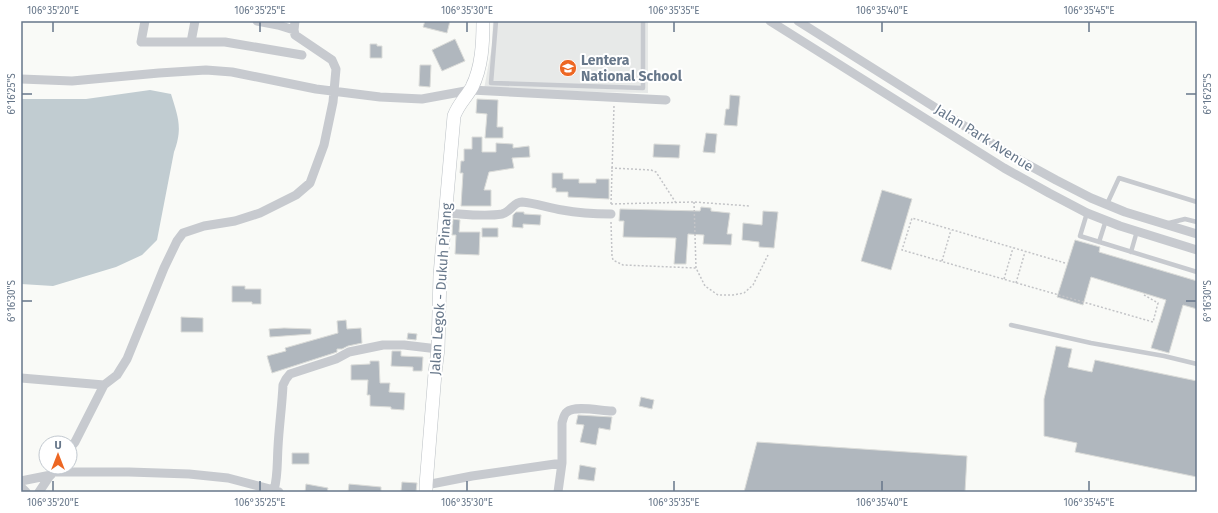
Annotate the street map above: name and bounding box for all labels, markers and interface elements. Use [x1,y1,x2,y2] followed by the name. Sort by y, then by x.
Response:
[27,5,79,17] text: 106°35'20"E
[234,5,286,17] text: 106°35'25"E
[441,5,493,17] text: 106°35'30"E
[648,5,700,17] text: 106°35'35"E
[856,5,908,17] text: 106°35'40"E
[1063,5,1115,17] text: 106°35'45"E
[581,52,683,85] place label: Lentera National School
[558,58,578,78] school or university icon: Lentera National School
[6,73,18,115] text: 6°16'25"S
[1202,73,1214,115] text: 6°16'25"S
[932,101,1036,175] street label: Jalan Park Avenue
[426,202,456,376] street label: Jalan Legok - Dukuh Pinang
[6,279,18,322] text: 6°16'30"S
[1202,279,1214,322] text: 6°16'30"S
[38,435,78,475] north arrow
[54,439,62,452] text: U
[27,497,79,509] text: 106°35'20"E
[234,497,286,509] text: 106°35'25"E
[441,497,493,509] text: 106°35'30"E
[648,497,700,509] text: 106°35'35"E
[856,497,908,509] text: 106°35'40"E
[1063,497,1115,509] text: 106°35'45"E

